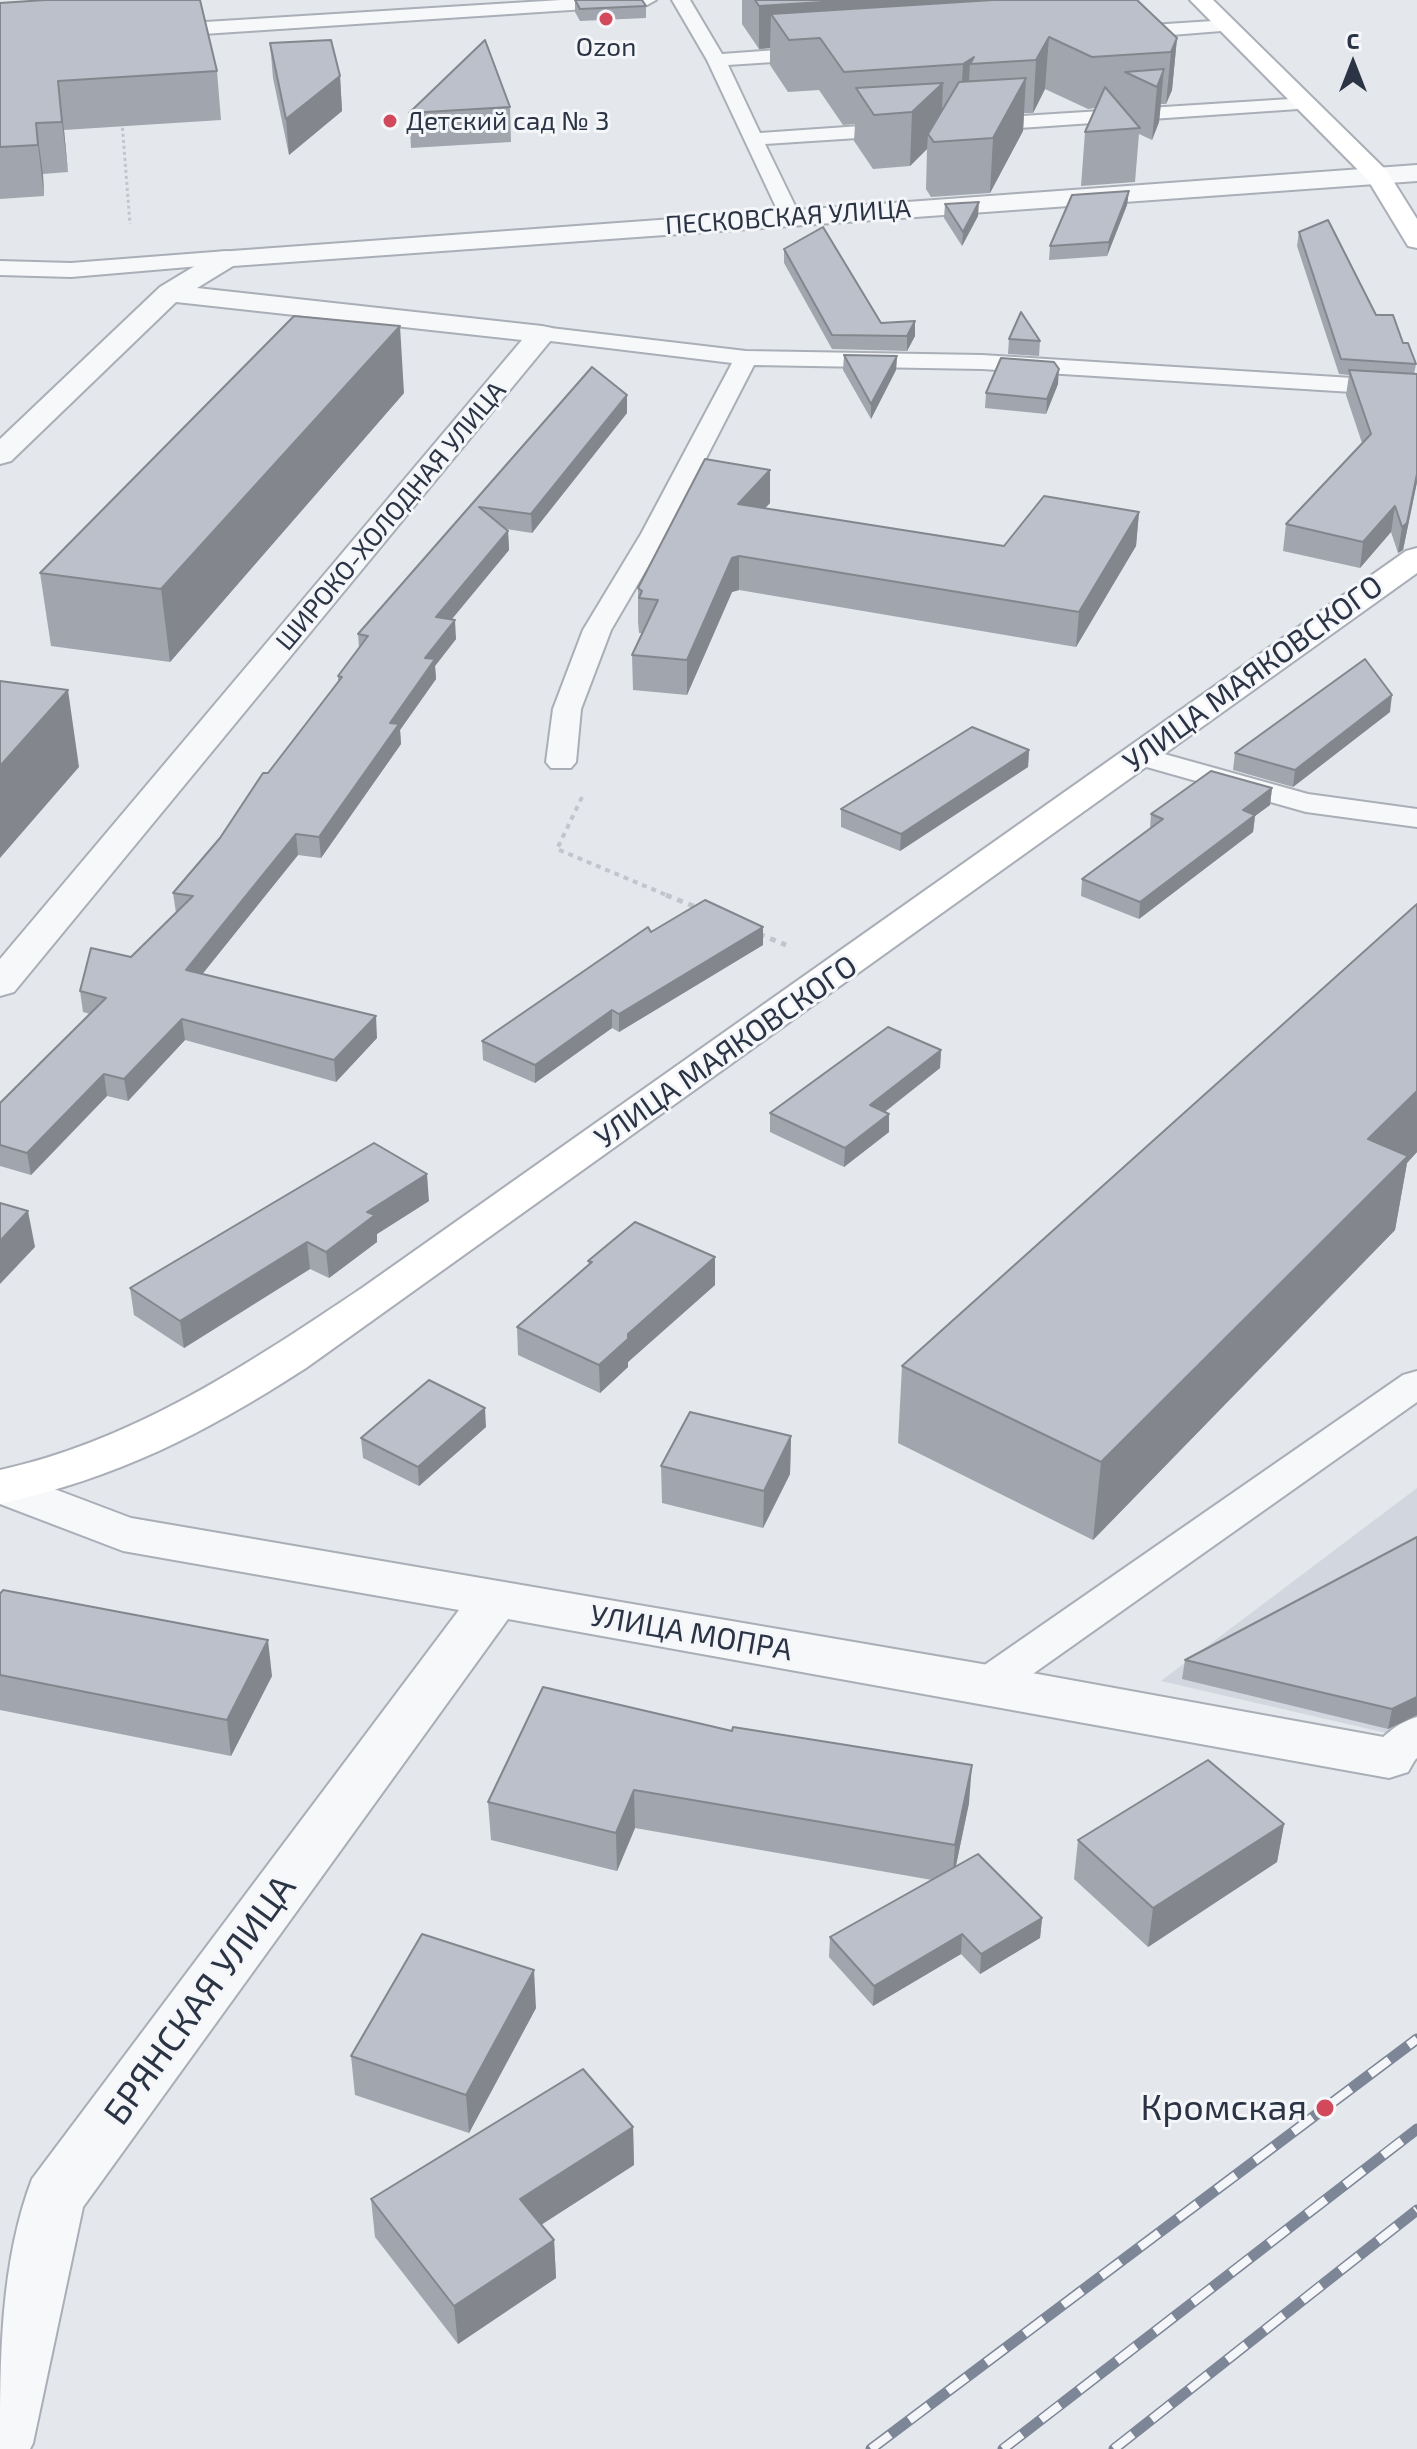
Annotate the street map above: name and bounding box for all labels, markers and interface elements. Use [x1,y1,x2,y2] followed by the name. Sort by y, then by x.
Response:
[597,10,615,28] marker: Ozon
[1313,24,1393,104] north arrow
[1347,27,1359,53] text: С
[576,31,636,63] place label: Ozon
[406,105,609,137] place label: Детский сад № 3
[381,112,399,130] marker: Детский сад № 3
[664,193,912,241] street label: ПЕСКОВСКАЯ УЛИЦА
[269,375,513,657] street label: ШИРОКО-ХОЛОДНАЯ УЛИЦА
[1116,568,1390,780] street label: УЛИЦА МАЯКОВСКОГО
[588,948,864,1156] street label: УЛИЦА МАЯКОВСКОГО
[587,1598,795,1668] street label: УЛИЦА МОПРА
[95,1867,305,2133] street label: БРЯНСКАЯ УЛИЦА
[1141,2086,1307,2130] place label: Кромская
[1314,2097,1336,2119] marker: Кромская

